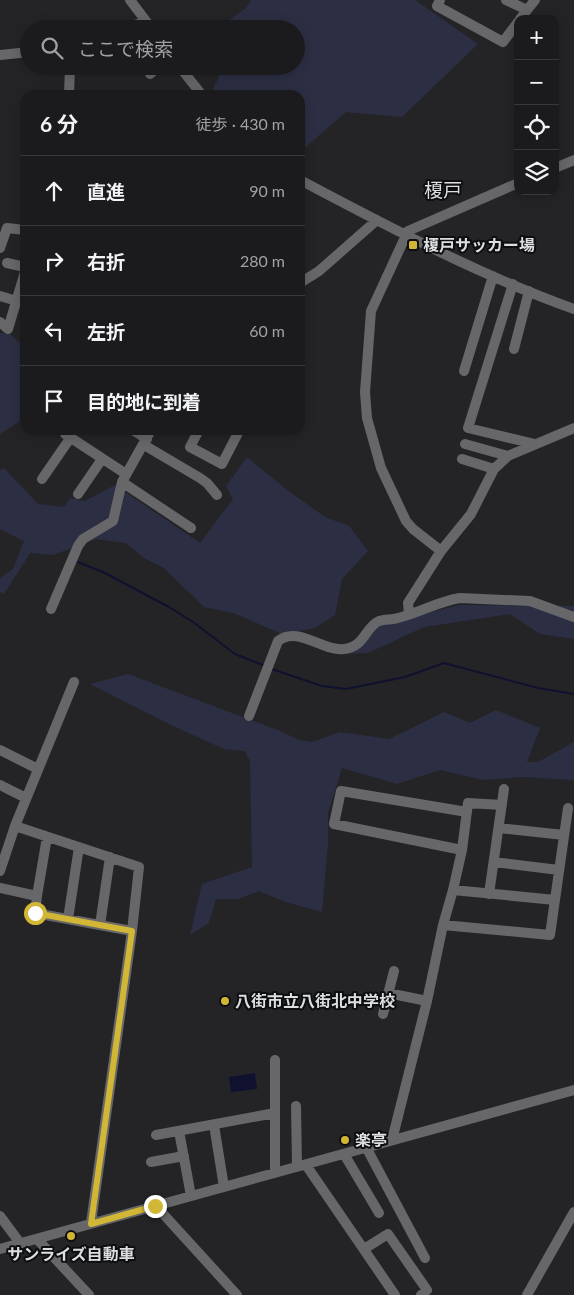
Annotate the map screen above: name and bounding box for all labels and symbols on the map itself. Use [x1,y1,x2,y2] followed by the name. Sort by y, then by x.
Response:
[424,178,462,201] district label: 榎戸
[423,235,535,254] place label: 榎戸サッカー場
[407,239,419,251] marker: 榎戸サッカー場
[24,902,47,925] route start
[235,991,395,1010] place label: 八街市立八街北中学校
[219,995,231,1007] marker: 八街市立八街北中学校
[355,1130,387,1149] place label: 楽亭
[339,1134,351,1146] marker: 楽亭
[144,1195,167,1218] route end
[65,1230,77,1242] marker: サンライズ自動車
[7,1244,135,1263] place label: サンライズ自動車

